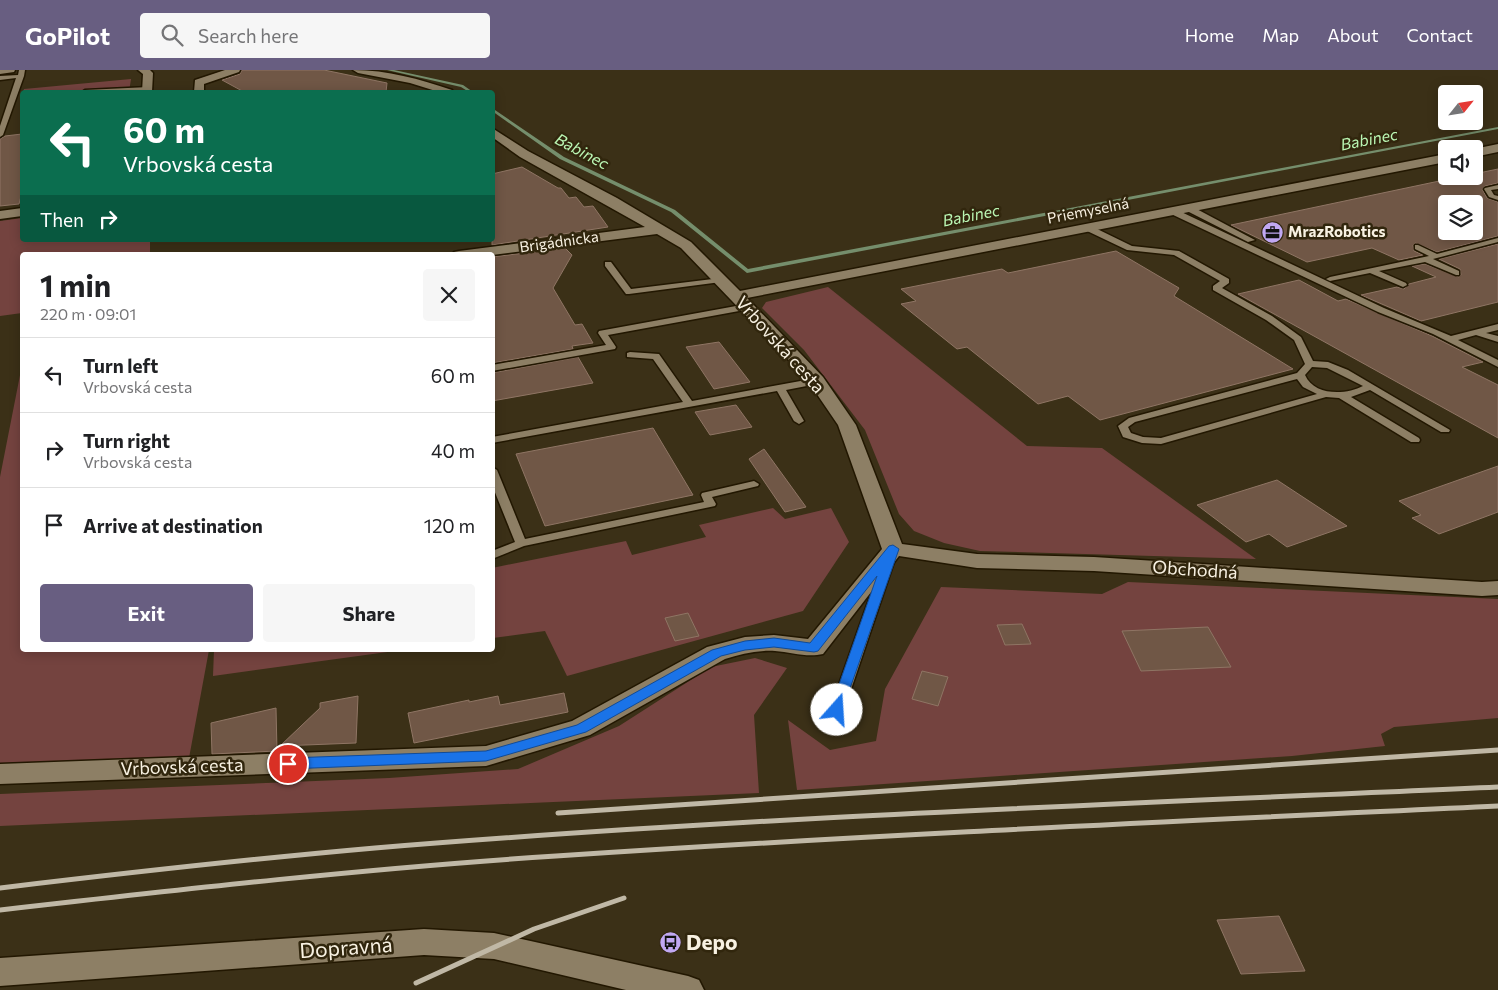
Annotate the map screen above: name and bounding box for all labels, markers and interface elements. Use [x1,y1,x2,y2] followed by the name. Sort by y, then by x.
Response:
[140,13,490,58] search box
[25,21,110,50] text: GoPilot
[158,21,186,49] icon: search
[198,24,299,47] text: Search here
[1185,24,1234,46] text: Home
[1262,24,1299,46] text: Map
[1327,24,1379,46] text: About
[1407,24,1473,46] text: Contact
[1438,85,1482,130] north arrow
[1438,85,1483,240] map controls
[123,107,205,150] text: 60 m
[40,110,105,175] icon: left
[1339,124,1399,153] water label: Babinec
[552,129,612,173] water label: Babinec
[1438,140,1483,185] button: sound
[123,150,273,177] text: Vrbovská cesta
[1046,193,1130,227] street label: Priemyselná
[1438,195,1483,240] button: layers
[941,200,1001,229] water label: Babinec
[94,205,122,233] icon: right
[40,208,84,231] text: Then
[1260,220,1284,244] office icon: MrazRobotics
[1288,222,1385,240] place label: MrazRobotics
[518,227,600,255] street label: Brigádnicka
[40,266,111,303] text: 1 min
[423,269,475,321] button: close
[731,291,830,397] street label: Vrbovská cesta
[40,304,136,323] text: 220 m · 09:01
[83,354,158,377] text: Turn left
[40,361,68,389] icon: left
[431,364,475,387] text: 60 m
[83,377,192,396] text: Vrbovská cesta
[83,429,170,452] text: Turn right
[40,436,68,464] icon: right
[431,439,475,462] text: 40 m
[83,452,192,471] text: Vrbovská cesta
[40,511,68,539] icon: arrive
[83,514,263,537] text: Arrive at destination
[424,514,475,537] text: 120 m
[1152,555,1238,583] street label: Obchodná
[40,584,253,642] button: Exit
[263,584,475,642] button: Share
[810,683,862,735] position arrow
[267,743,309,785] pin
[274,750,302,778] icon: arrive
[120,753,244,779] street label: Vrbovská cesta
[686,929,737,954] place label: Depo
[299,931,393,962] street label: Dopravná
[658,931,682,955] bus stop icon: Depo

